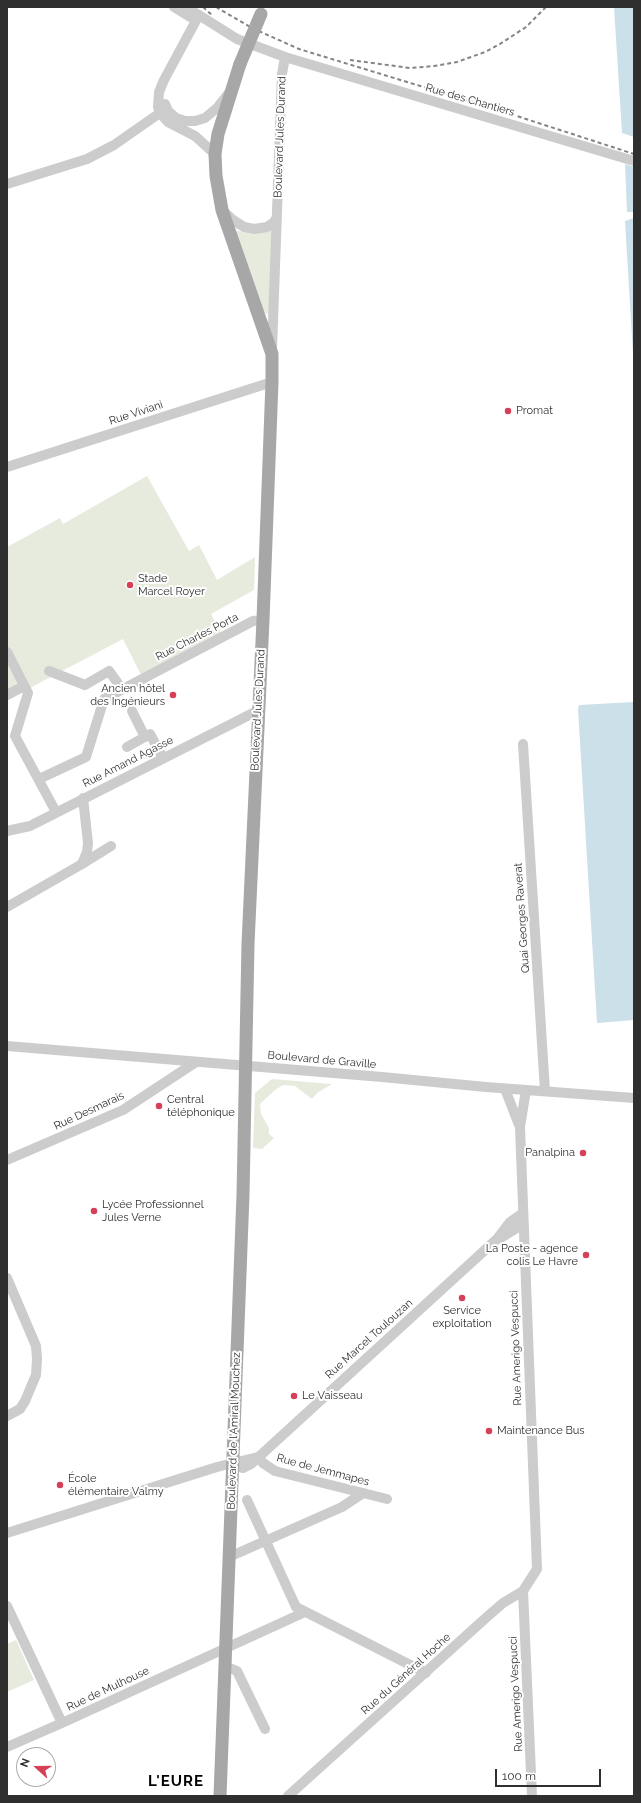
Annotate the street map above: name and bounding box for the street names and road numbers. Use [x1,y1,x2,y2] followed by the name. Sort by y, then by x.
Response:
[271,76,289,198] street label: Boulevard Jules Durand
[424,81,516,119] street label: Rue des Chantiers
[107,398,165,428] street label: Rue Viviani
[153,610,241,664] street label: Rue Charles Porta
[248,649,268,771] street label: Boulevard Jules Durand
[81,734,175,790] street label: Rue Amand Agasse
[512,862,532,974] street label: Quai Georges Raverat
[267,1049,377,1071] street label: Boulevard de Graville
[52,1089,126,1133] street label: Rue Desmarais
[507,1290,525,1406] street label: Rue Amerigo Vespucci
[323,1296,415,1382] street label: Rue Marcel Toulouzan
[225,1352,243,1510] street label: Boulevard de l'Amiral Mouchez
[275,1451,371,1489] street label: Rue de Jemmapes
[359,1630,453,1718] street label: Rue du Général Hoche
[506,1636,526,1752] street label: Rue Amerigo Vespucci
[65,1664,151,1714] street label: Rue de Mulhouse

